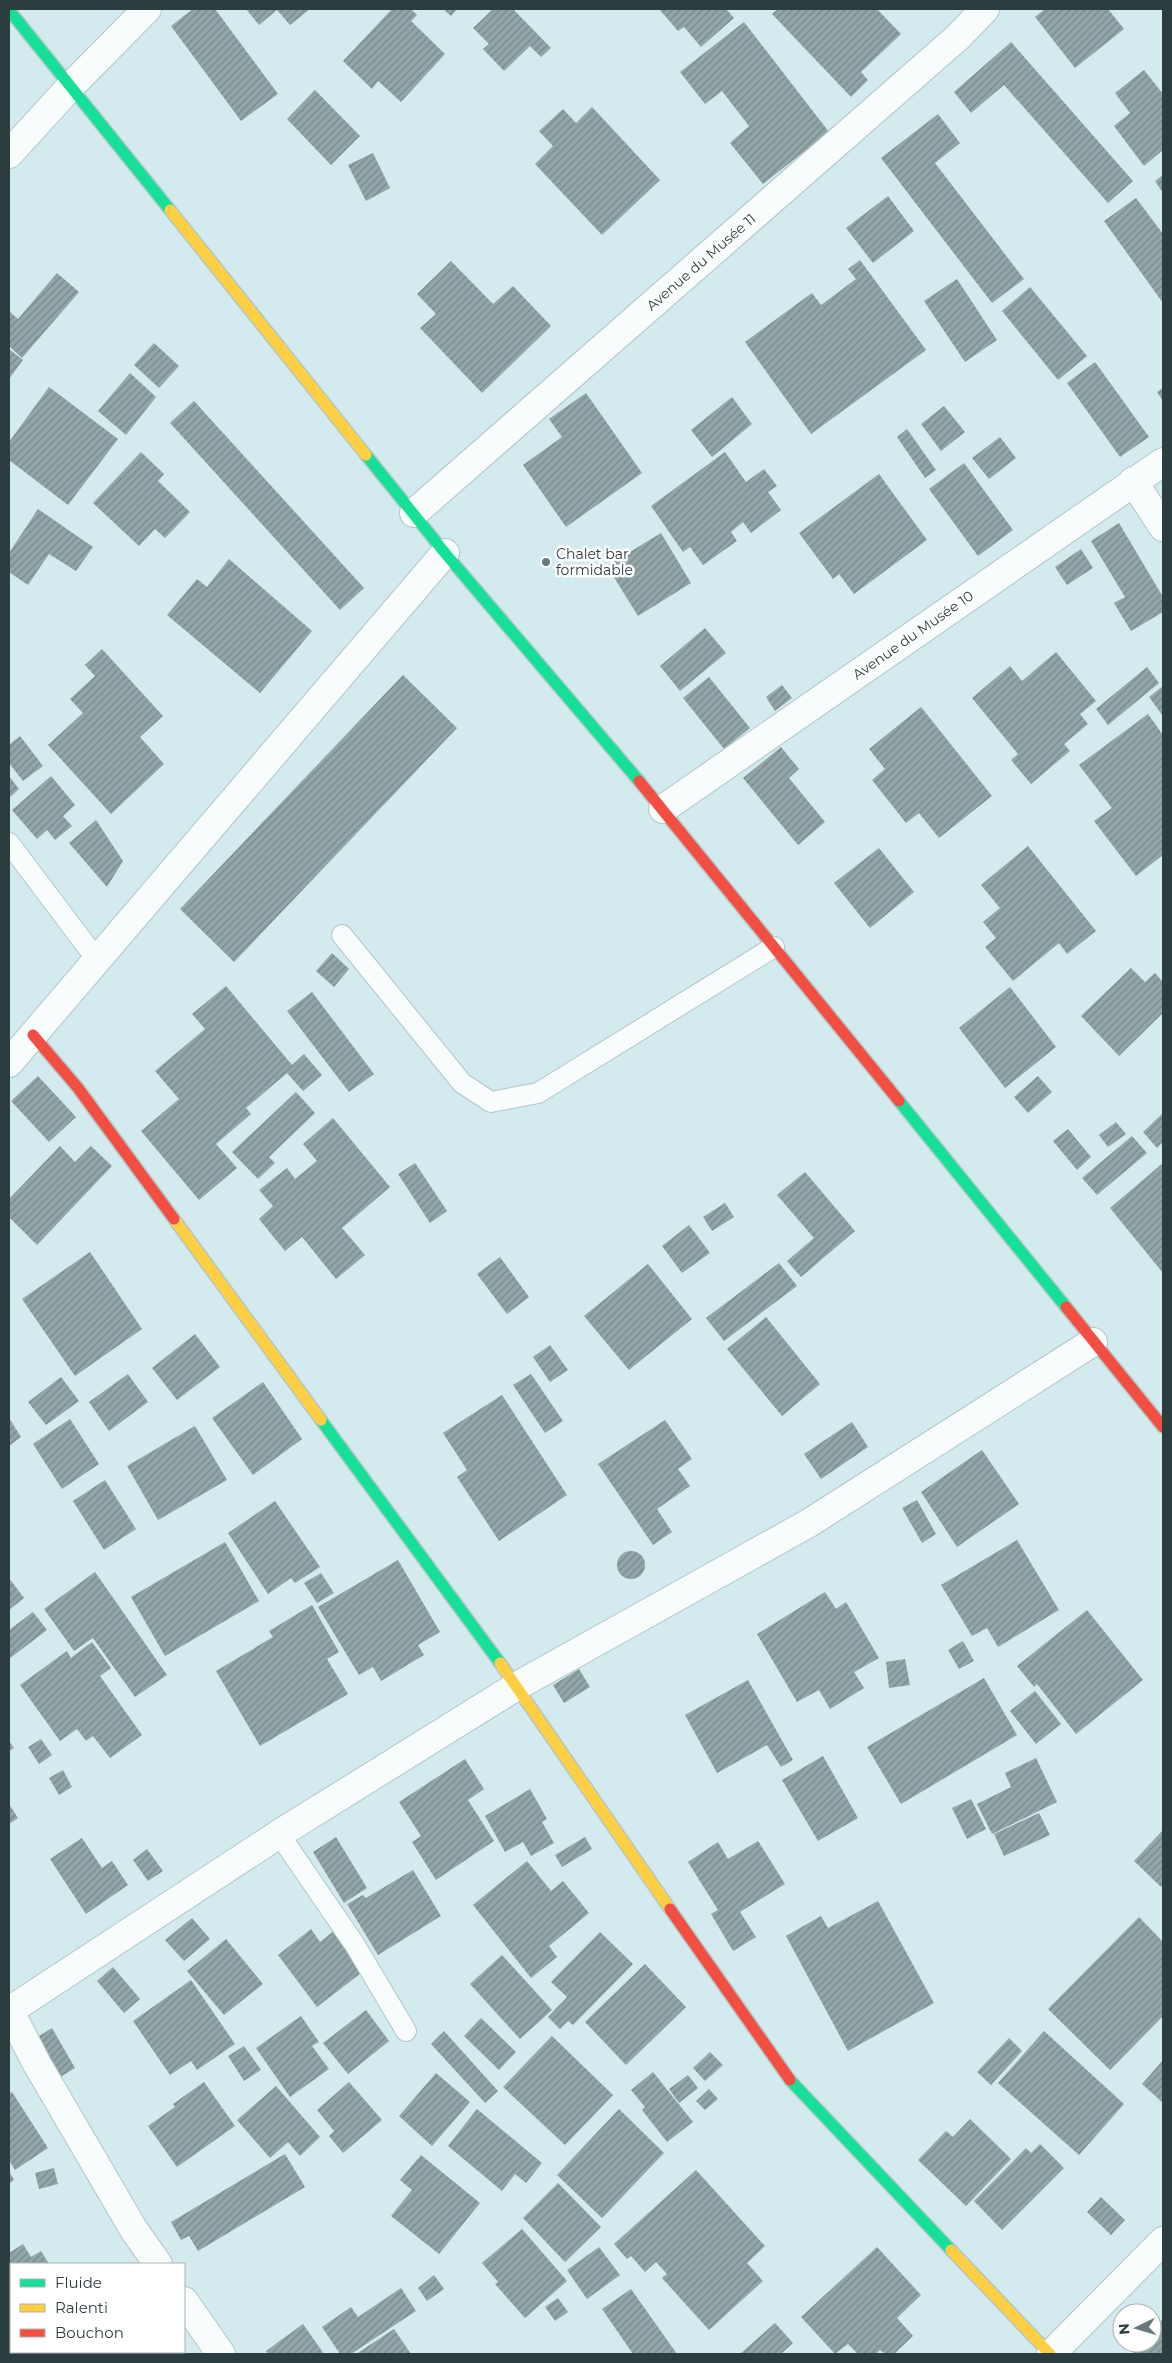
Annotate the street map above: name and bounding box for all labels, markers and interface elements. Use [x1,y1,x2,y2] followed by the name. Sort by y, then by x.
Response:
[643,209,759,315] street label: Avenue du Musée 11
[556,545,633,579] place label: Chalet bar formidable
[540,556,552,568] marker: Chalet bar formidable
[849,586,977,684] street label: Avenue du Musée 10
[10,2263,185,2353] legend
[55,2273,102,2292] text: Fluide
[55,2298,108,2317] text: Ralenti
[1112,2303,1162,2353] north arrow
[55,2323,124,2342] text: Bouchon
[1115,2323,1134,2336] text: N

